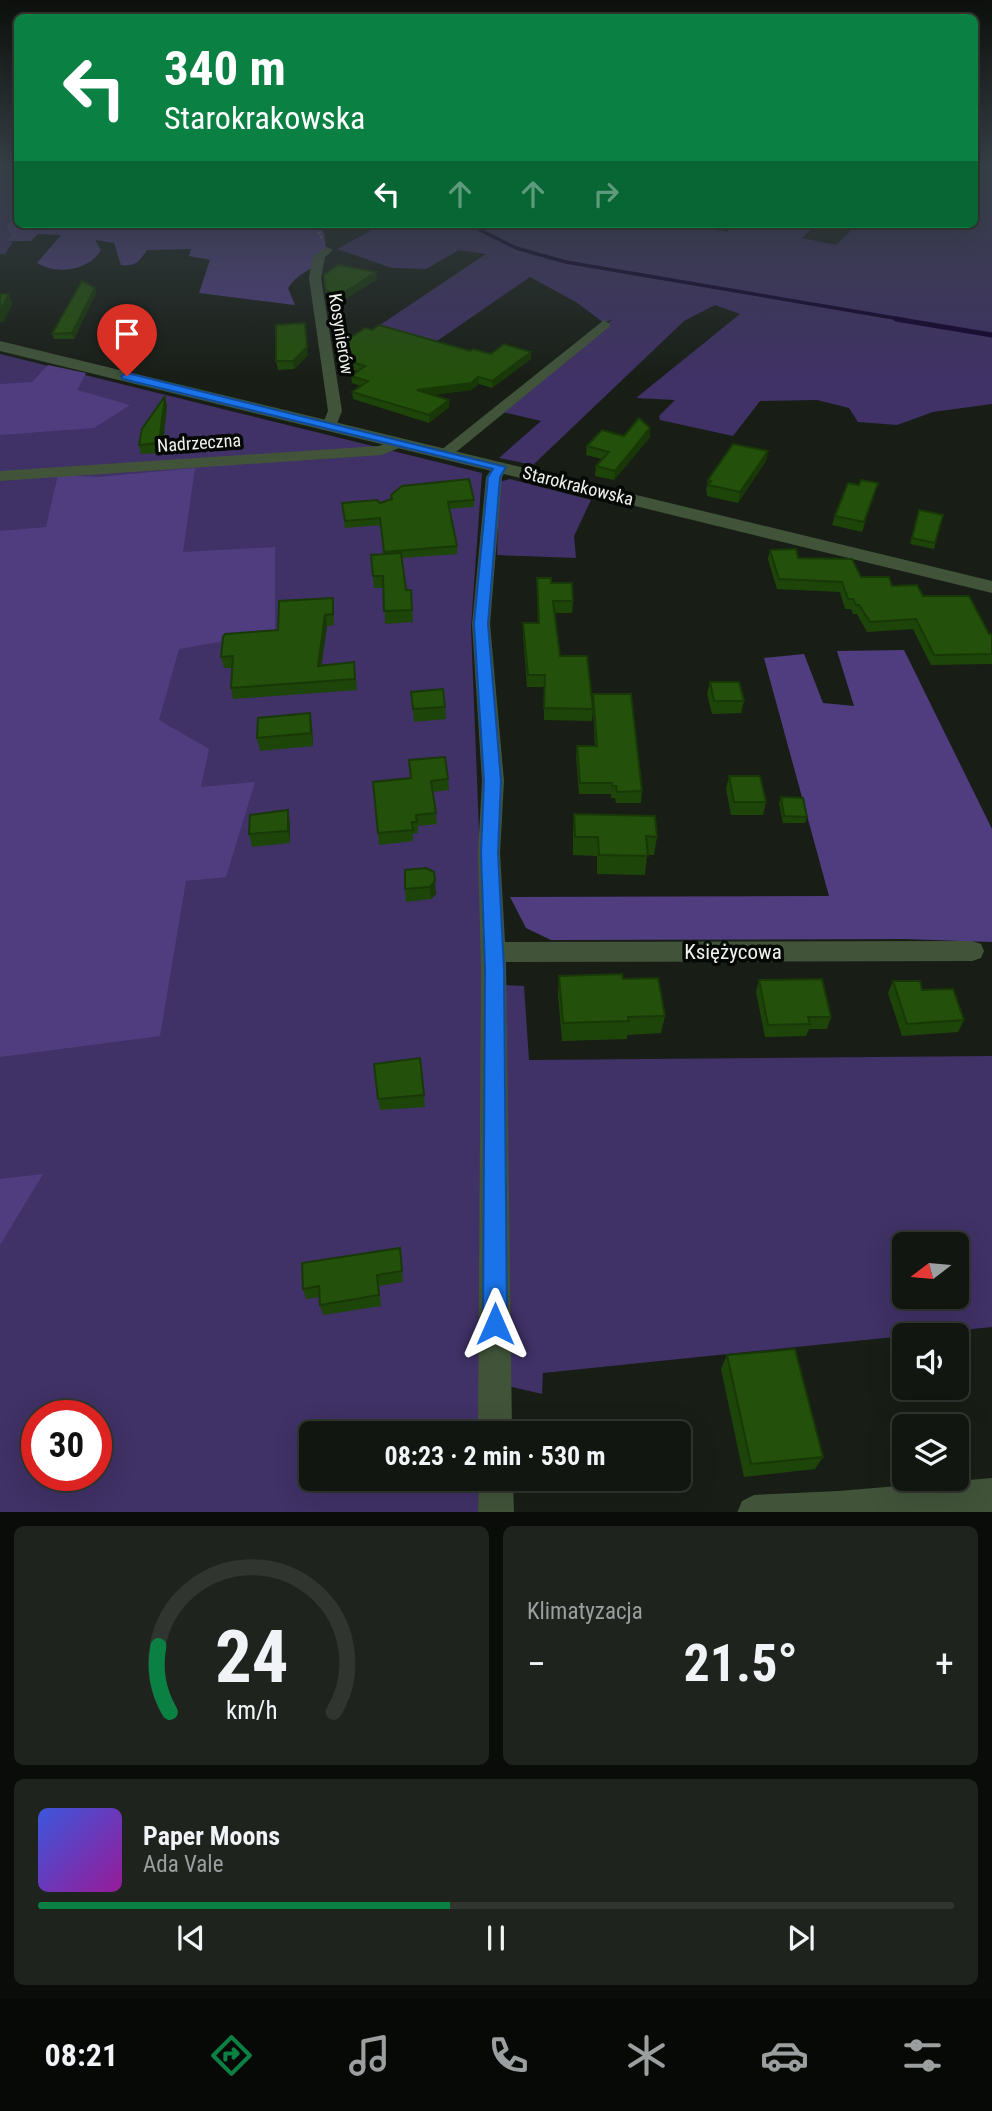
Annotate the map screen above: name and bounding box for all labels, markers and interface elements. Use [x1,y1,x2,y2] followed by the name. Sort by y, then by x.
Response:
[164,40,286,97] text: 340 m
[49,42,140,133] icon: left
[164,99,365,137] text: Starokrakowska
[368,175,406,213] icon: left
[441,175,479,213] icon: ahead
[514,175,552,213] icon: ahead
[587,175,625,213] icon: right
[325,292,358,376] street label: Kosynierów
[97,304,157,376] pin
[108,315,146,353] icon: arrive
[156,429,242,456] street label: Nadrzeczna
[521,462,636,509] street label: Starokrakowska
[684,940,782,964] street label: Księżycowa
[892,1232,970,1309] north arrow
[892,1232,969,1491] map controls
[458,1287,532,1361] position arrow
[892,1323,969,1400] button: sound
[21,1400,112,1491] speed limit sign: 30
[892,1414,969,1491] button: layers
[385,1441,605,1471] text: 08:23 · 2 min · 530 m
[527,1598,643,1625] text: Klimatyzacja
[215,1614,288,1700] text: 24
[683,1633,798,1694] text: 21.5°
[527,1642,546,1686] text: −
[935,1642,954,1686] text: +
[226,1695,277,1724] text: km/h
[143,1821,280,1851] text: Paper Moons
[143,1851,223,1878] text: Ada Vale
[172,1919,210,1957] icon: previous
[477,1919,515,1957] icon: pause
[782,1919,820,1957] icon: next
[207,2031,256,2080] icon: directions
[345,2031,394,2080] icon: music
[484,2031,533,2080] icon: phone
[622,2031,671,2080] icon: climate
[760,2031,809,2080] icon: car
[898,2031,947,2080] icon: filters
[45,2036,118,2074] text: 08:21

